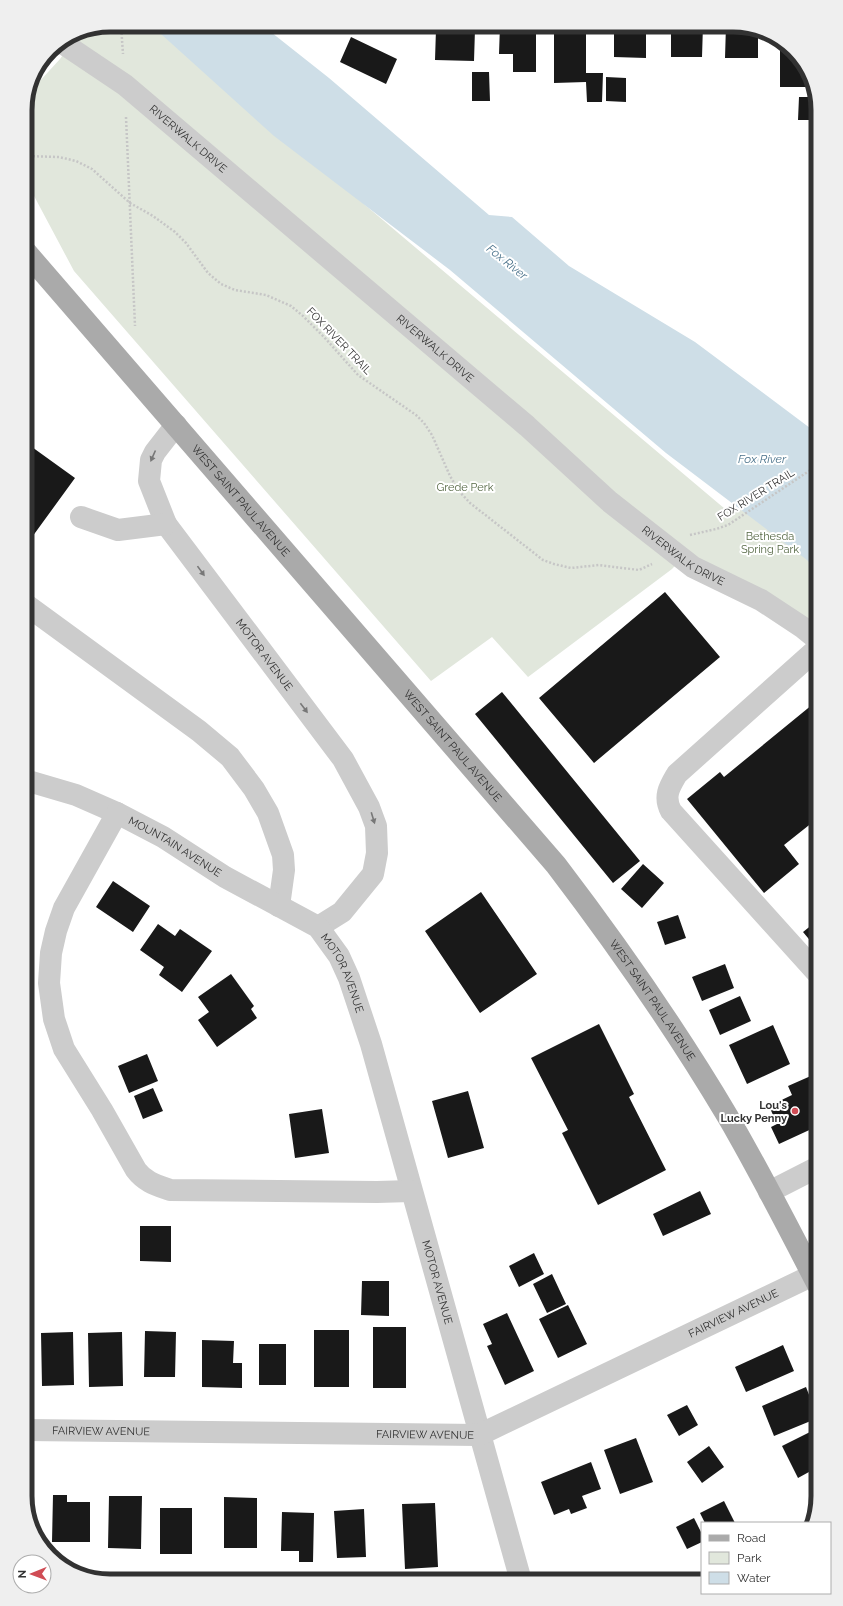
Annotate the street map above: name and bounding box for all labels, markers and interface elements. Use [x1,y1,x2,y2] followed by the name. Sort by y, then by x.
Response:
[147,102,230,175] street label: RIVERWALK DRIVE
[484,241,531,283] water label: Fox River
[304,305,375,378] street label: FOX RIVER TRAIL
[394,312,477,385] street label: RIVERWALK DRIVE
[189,442,293,559] street label: WEST SAINT PAUL AVENUE
[150,450,157,462] one-way arrow
[738,452,787,466] water label: Fox River
[715,466,797,524] street label: FOX RIVER TRAIL
[436,481,494,494] park label: Grede Perk
[639,523,727,588] street label: RIVERWALK DRIVE
[741,530,799,556] park label: Bethesda Spring Park
[196,565,205,576] one-way arrow
[233,616,296,693] street label: MOTOR AVENUE
[401,687,505,804] street label: WEST SAINT PAUL AVENUE
[300,703,308,713] one-way arrow
[370,812,376,824] one-way arrow
[126,814,224,880] street label: MOUNTAIN AVENUE
[318,931,367,1015] street label: MOTOR AVENUE
[607,937,698,1063] street label: WEST SAINT PAUL AVENUE
[720,1099,788,1125] place label: Lou's Lucky Penny
[790,1106,800,1116] marker: Lou's Lucky Penny
[420,1239,455,1326] street label: MOTOR AVENUE
[686,1286,781,1340] street label: FAIRVIEW AVENUE
[52,1424,150,1438] street label: FAIRVIEW AVENUE
[376,1427,474,1441] street label: FAIRVIEW AVENUE
[701,1522,831,1594] legend
[737,1531,766,1545] text: Road
[737,1551,762,1565] text: Park
[12,1554,52,1594] north arrow
[16,1570,29,1578] text: N
[737,1571,771,1585] text: Water

